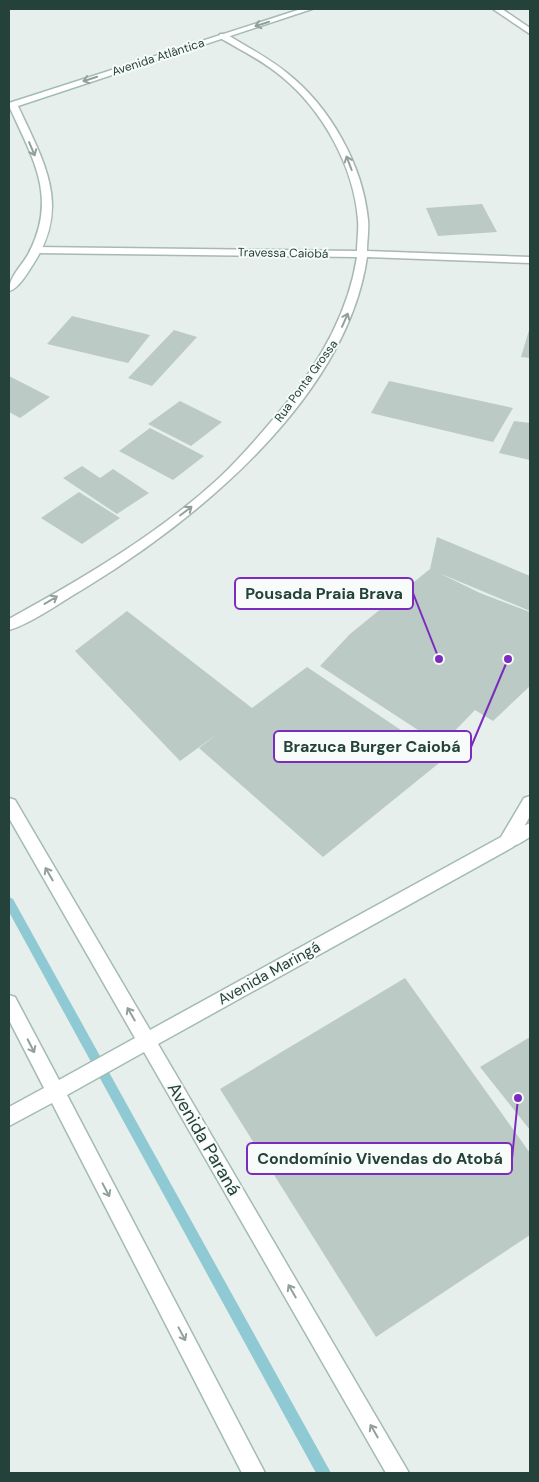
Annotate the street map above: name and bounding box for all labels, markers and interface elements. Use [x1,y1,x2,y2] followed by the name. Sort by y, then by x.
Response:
[254,19,270,29] one-way arrow
[110,34,206,80] street label: Avenida Atlântica
[83,75,99,84] one-way arrow
[28,141,37,156] one-way arrow
[344,156,353,171] one-way arrow
[238,244,328,262] street label: Travessa Caiobá
[340,313,350,328] one-way arrow
[271,337,341,425] street label: Rua Ponta Grossa
[179,506,193,516] one-way arrow
[235,578,413,609] callout: Pousada Praia Brava
[245,583,403,604] text: Pousada Praia Brava
[43,595,57,605] one-way arrow
[274,731,471,762] callout: Brazuca Burger Caiobá
[283,736,461,757] text: Brazuca Burger Caiobá
[44,867,54,881] one-way arrow
[214,937,324,1009] street label: Avenida Maringá
[126,1008,136,1022] one-way arrow
[27,1038,36,1053] one-way arrow
[162,1078,246,1200] street label: Avenida Paraná
[247,1143,512,1174] callout: Condomínio Vivendas do Atobá
[257,1148,503,1169] text: Condomínio Vivendas do Atobá
[102,1182,111,1197] one-way arrow
[287,1284,297,1298] one-way arrow
[178,1326,187,1341] one-way arrow
[369,1424,379,1439] one-way arrow

